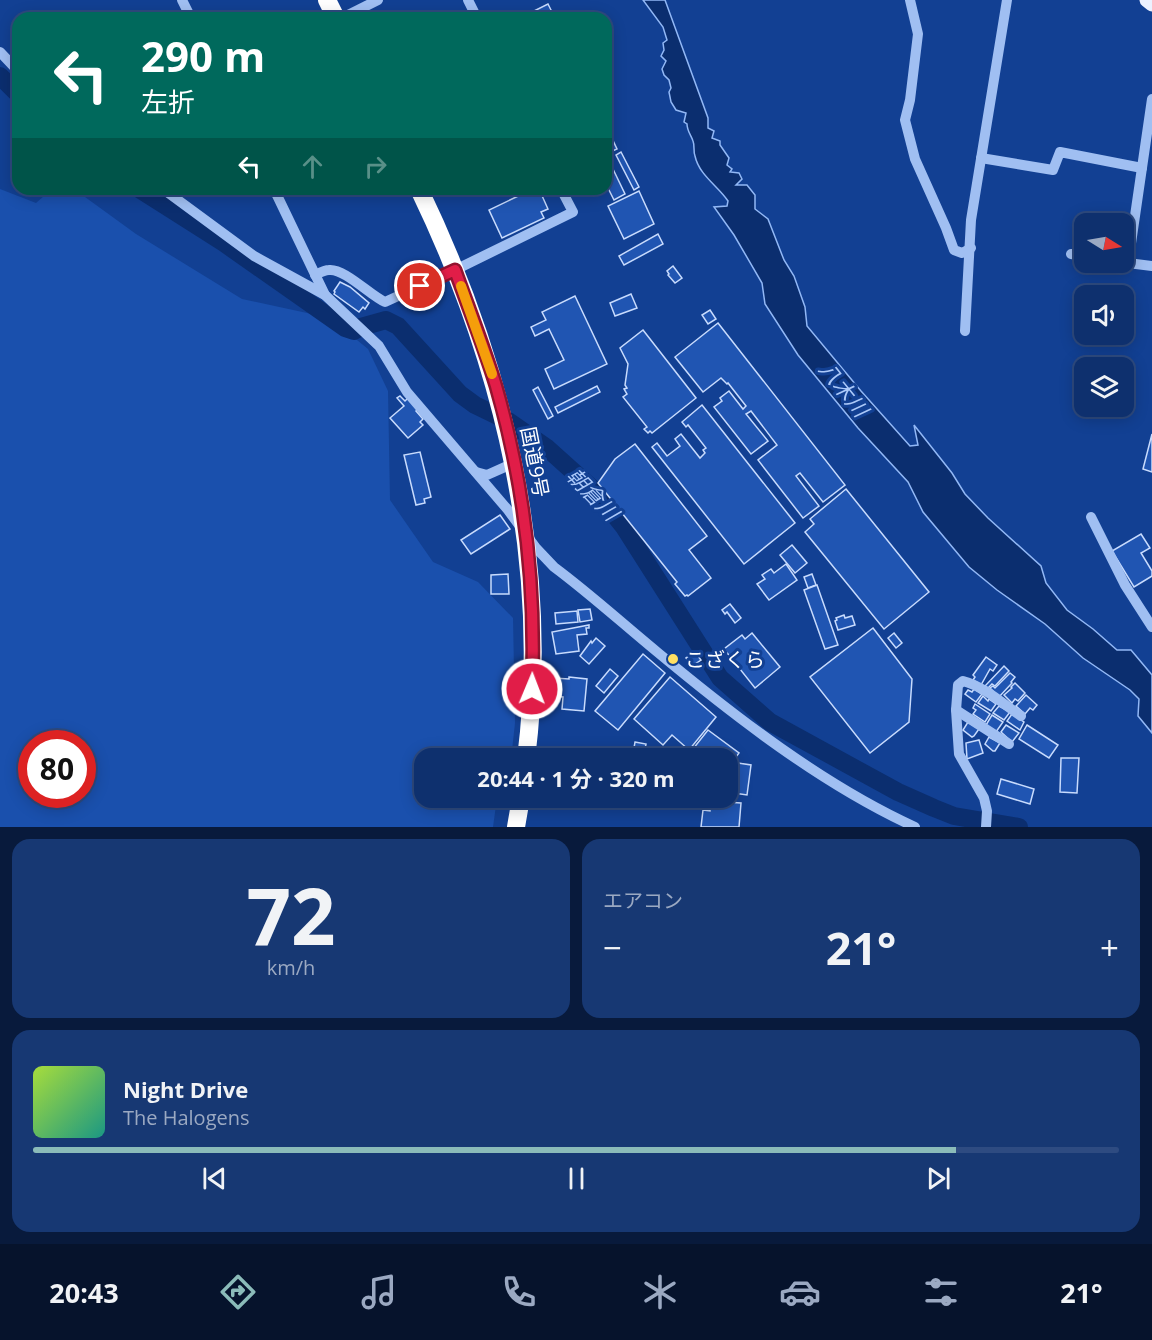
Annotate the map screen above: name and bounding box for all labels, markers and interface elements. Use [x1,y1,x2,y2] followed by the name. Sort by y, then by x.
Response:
[141,27,265,84] text: 290 m
[42,36,120,114] icon: left
[141,83,195,120] text: 左折
[233,150,266,183] icon: left
[296,150,329,183] icon: ahead
[359,150,392,183] icon: right
[1074,213,1134,273] north arrow
[1074,213,1134,417] map controls
[394,260,445,311] pin
[403,269,436,302] icon: arrive
[1074,285,1134,345] button: sound
[813,356,876,424] water label: 八木川
[1074,357,1134,417] button: layers
[515,424,555,500] street label: 国道9号
[561,462,626,528] water label: 朝倉川
[685,646,765,673] place label: こざくら
[666,652,680,666] marker: こざくら
[500,657,564,721] position arrow
[18,730,96,808] speed limit sign: 80
[477,763,675,793] text: 20:44 · 1 分 · 320 m
[246,862,336,968] text: 72
[603,887,683,914] text: エアコン
[826,917,896,978] text: 21°
[603,925,622,970] text: −
[1100,925,1119,970] text: +
[267,954,315,981] text: km/h
[123,1074,248,1104] text: Night Drive
[123,1104,250,1131] text: The Halogens
[198,1162,231,1195] icon: previous
[560,1162,593,1195] icon: pause
[922,1162,955,1195] icon: next
[217,1271,259,1313] icon: directions
[358,1271,400,1313] icon: music
[498,1271,540,1313] icon: phone
[639,1271,681,1313] icon: climate
[779,1271,821,1313] icon: car
[920,1271,962,1313] icon: filters
[49,1274,119,1311] text: 20:43
[1060,1274,1103,1311] text: 21°

